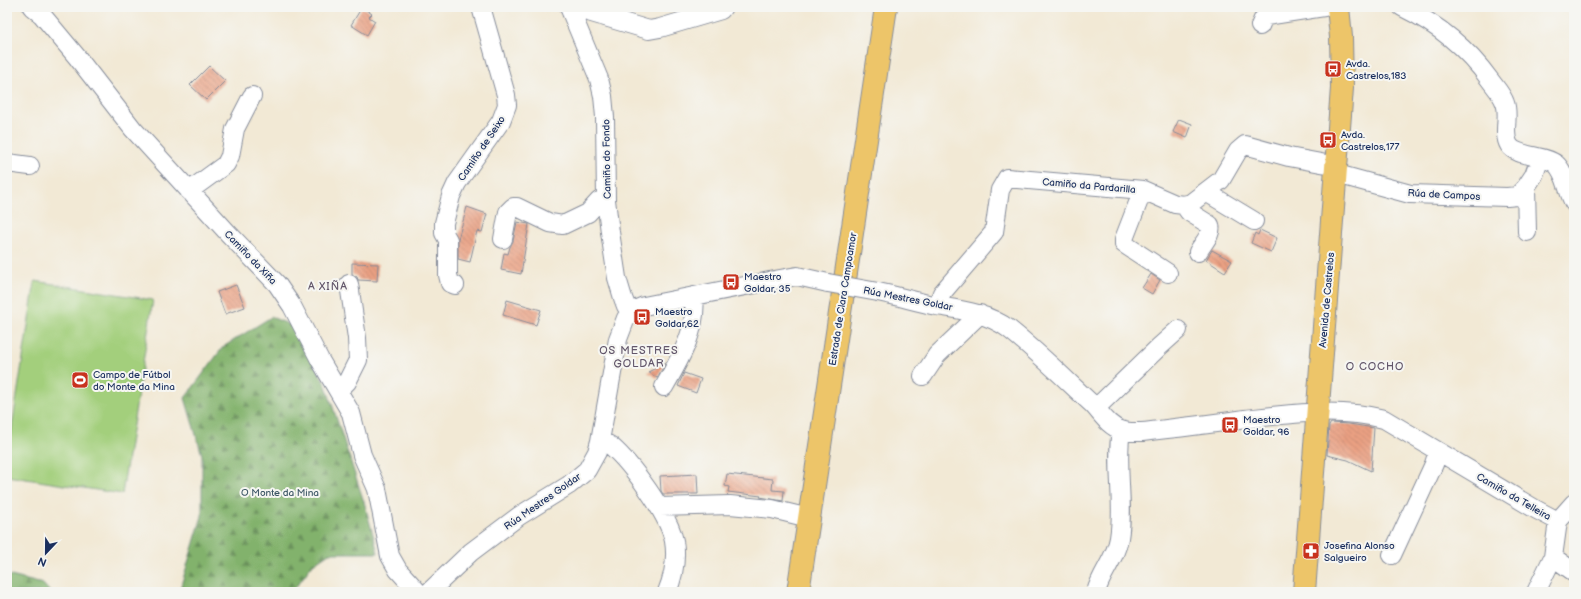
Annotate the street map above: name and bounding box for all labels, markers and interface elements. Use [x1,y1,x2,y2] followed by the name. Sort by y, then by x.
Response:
[1346,58,1406,82] place label: Avda. Castrelos,183
[1323,59,1343,79] bus stop icon: Avda. Castrelos,183
[456,113,508,183] street label: Camiño de Seixo
[600,119,614,199] street label: Camiño do Fondo
[1341,129,1399,153] place label: Avda. Castrelos,177
[1318,130,1338,150] bus stop icon: Avda. Castrelos,177
[1042,176,1137,196] street label: Camiño da Pardarilla
[1407,187,1481,203] street label: Rúa de Campos
[222,228,279,287] street label: Camiño da Xiña
[827,231,859,367] street label: Estrada de Clara Campoamor
[1317,252,1337,348] street label: Avenida de Castrelos
[744,271,791,295] place label: Maestro Goldar, 35
[721,272,741,292] bus stop icon: Maestro Goldar, 35
[308,280,348,293] district label: A XIÑA
[862,284,954,314] street label: Rúa Mestres Goldar
[655,306,699,330] place label: Maestro Goldar,62
[632,307,652,327] bus stop icon: Maestro Goldar,62
[599,344,679,370] district label: OS MESTRES GOLDAR
[1346,360,1404,373] district label: O COCHO
[93,369,175,393] place label: Campo de Fútbol do Monte da Mina
[70,370,90,390] sports icon: Campo de Fútbol do Monte da Mina
[1243,414,1289,438] place label: Maestro Goldar, 96
[1220,415,1240,435] bus stop icon: Maestro Goldar, 96
[502,471,584,533] street label: Rúa Mestres Goldar
[1474,471,1553,523] street label: Camiño da Telleira
[241,487,319,499] park label: O Monte da Mina
[26,533,66,573] north arrow
[1324,540,1395,564] place label: Josefina Alonso Salgueiro
[1301,541,1321,561] pharmacy icon: Josefina Alonso Salgueiro
[36,554,49,569] text: N

